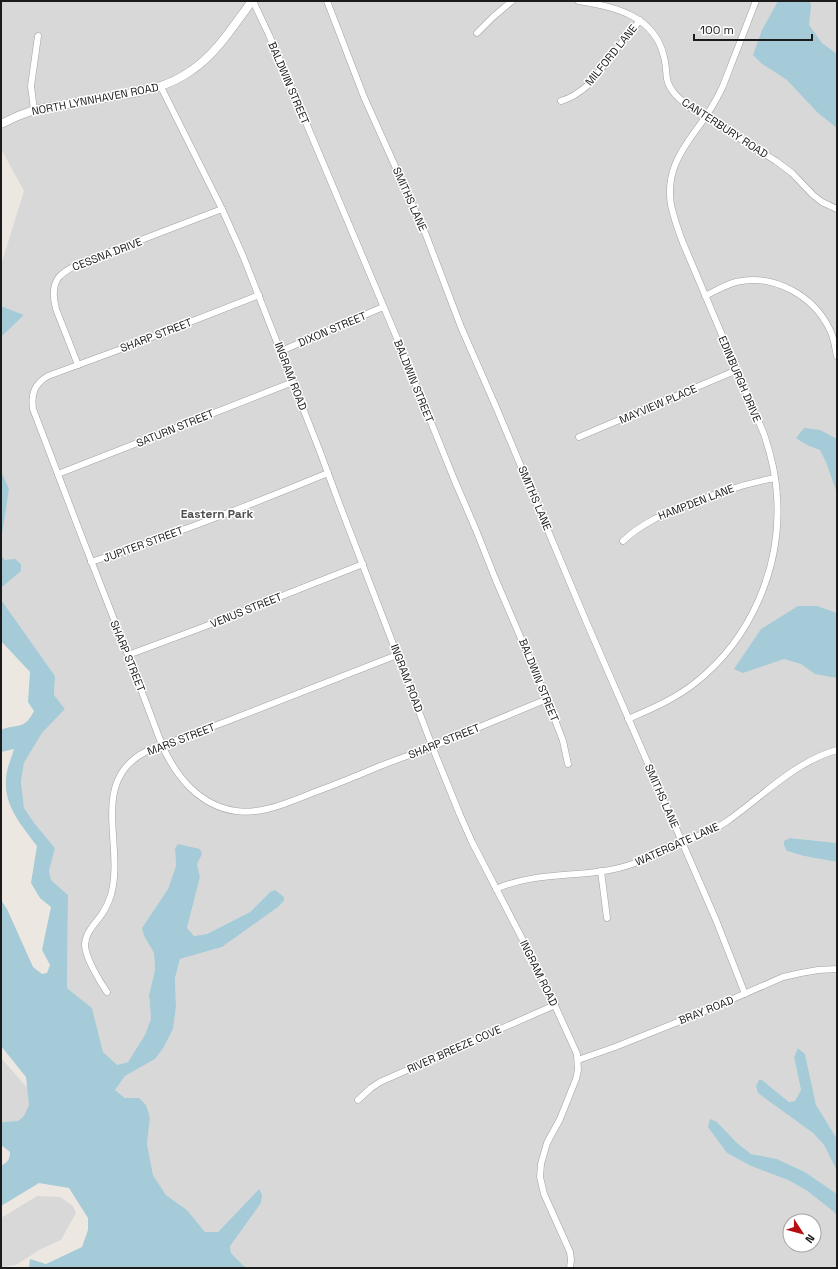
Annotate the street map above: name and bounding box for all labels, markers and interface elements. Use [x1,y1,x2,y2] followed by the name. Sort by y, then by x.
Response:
[694,16,812,42] scale bar
[582,21,640,89] street label: MILFORD LANE
[700,22,734,38] text: 100 m
[265,40,313,127] street label: BALDWIN STREET
[30,80,160,118] street label: NORTH LYNNHAVEN ROAD
[679,95,771,161] street label: CANTERBURY ROAD
[390,165,430,233] street label: SMITHS LANE
[70,234,144,274] street label: CESSNA DRIVE
[296,308,369,350] street label: DIXON STREET
[118,315,194,355] street label: SHARP STREET
[716,334,764,424] street label: EDINBURGH DRIVE
[391,337,437,425] street label: BALDWIN STREET
[272,340,310,412] street label: INGRAM ROAD
[617,381,699,427] street label: MAYVIEW PLACE
[134,406,216,450] street label: SATURN STREET
[515,464,555,532] street label: SMITHS LANE
[656,481,736,523] street label: HAMPDEN LANE
[181,506,254,522] district label: Eastern Park
[101,523,185,565] street label: JUPITER STREET
[208,589,284,631] street label: VENUS STREET
[107,618,149,694] street label: SHARP STREET
[516,636,562,724] street label: BALDWIN STREET
[388,642,426,714] street label: INGRAM ROAD
[145,719,217,758] street label: MARS STREET
[406,720,482,762] street label: SHARP STREET
[642,762,682,830] street label: SMITHS LANE
[633,819,721,869] street label: WATERGATE LANE
[517,938,561,1008] street label: INGRAM ROAD
[676,993,736,1027] street label: BRAY ROAD
[405,1022,503,1076] street label: RIVER BREEZE COVE
[782,1213,822,1253] north arrow
[802,1232,818,1246] text: N

